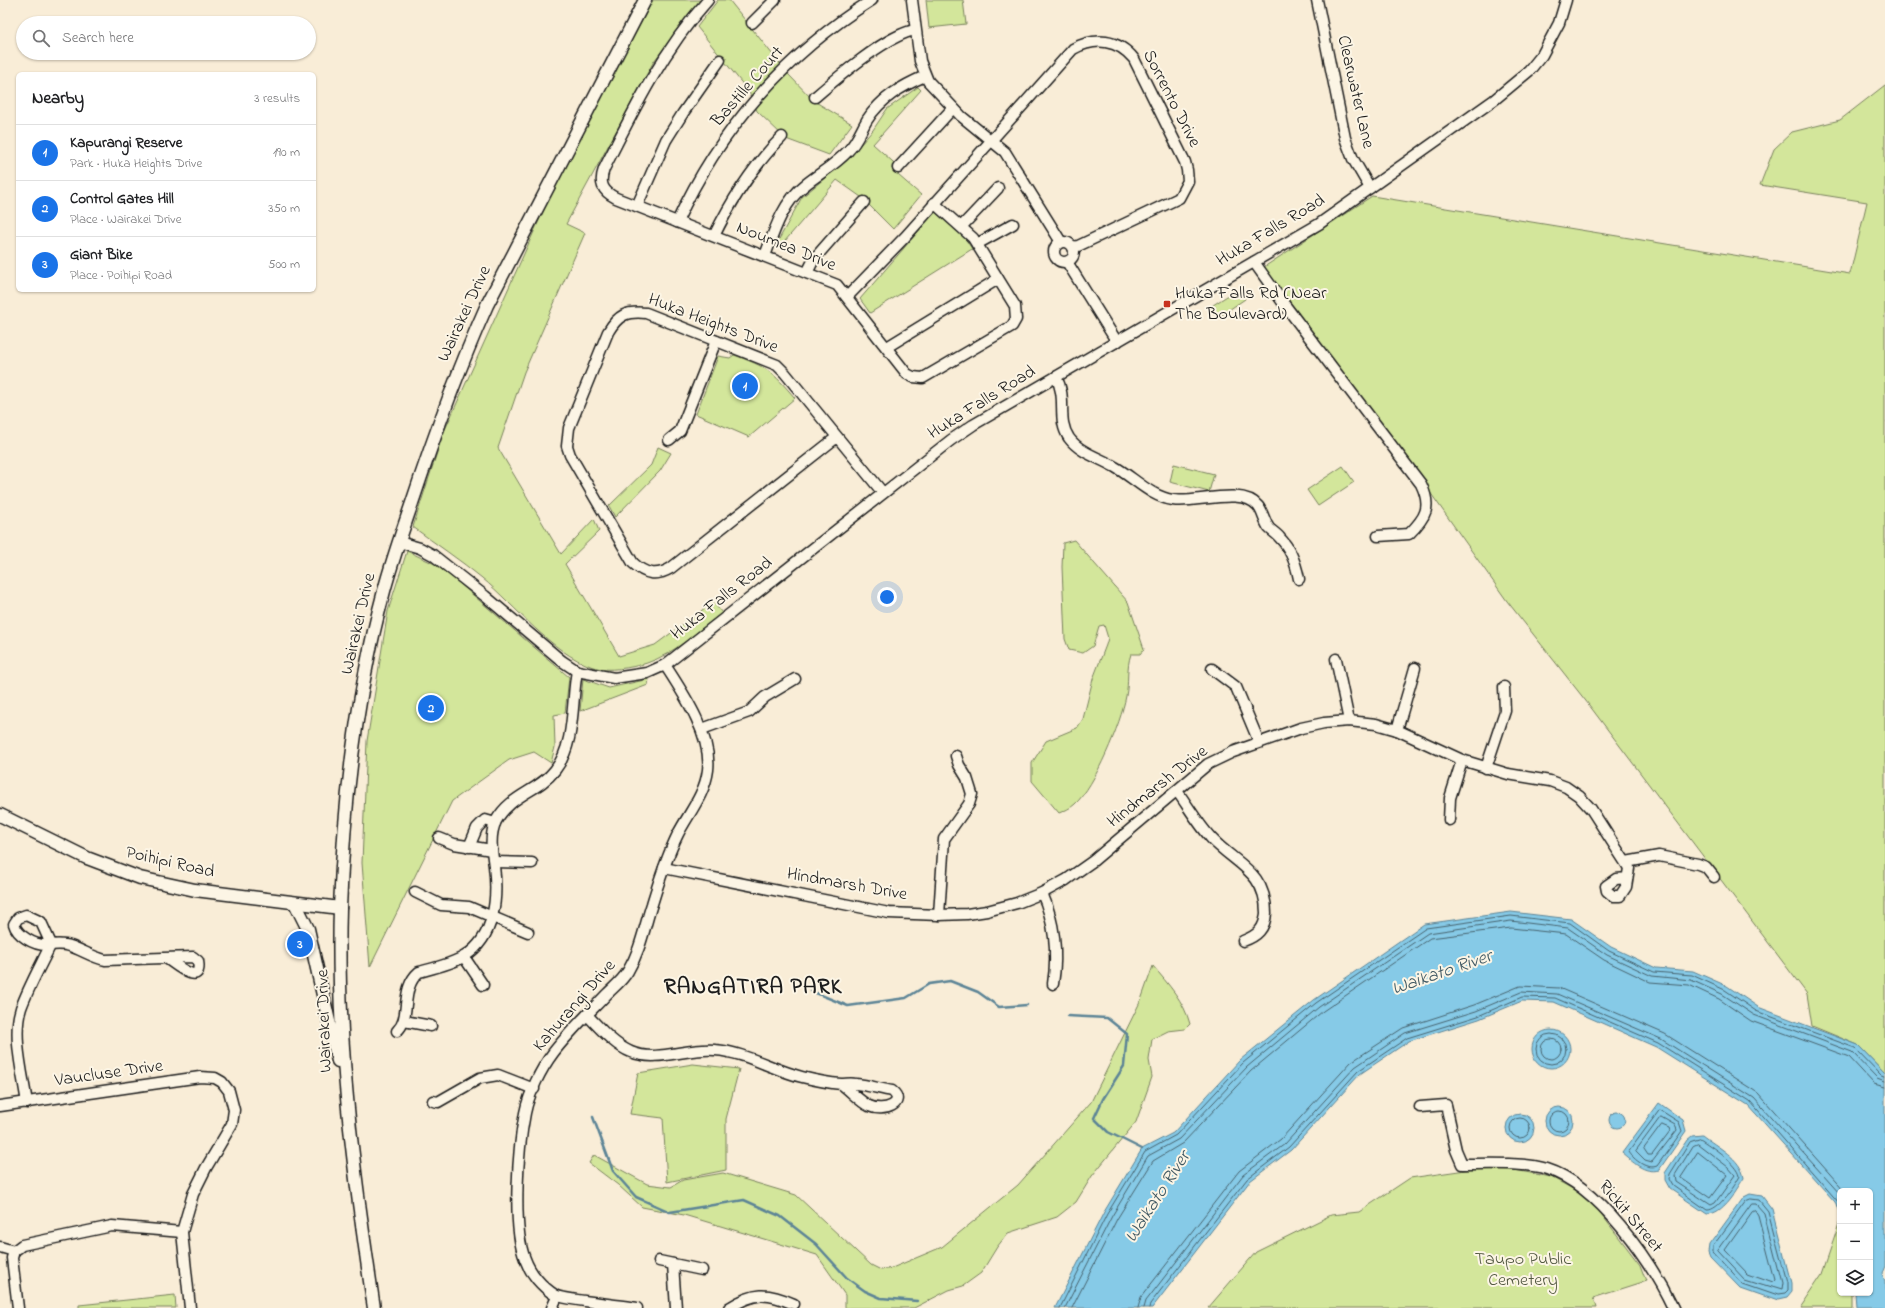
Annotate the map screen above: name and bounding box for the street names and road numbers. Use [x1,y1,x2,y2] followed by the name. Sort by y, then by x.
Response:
[1329,33,1381,152] street label: Clearwater Lane
[705,41,791,134] street label: Bastille Court
[1135,46,1207,153] street label: Sorrento Drive
[1212,188,1330,274] street label: Huka Falls Road
[732,215,841,279] street label: Noumea Drive
[431,261,499,366] street label: Wairakei Drive
[644,287,783,362] street label: Huka Heights Drive
[923,359,1041,447] street label: Huka Falls Road
[666,551,778,647] street label: Huka Falls Road
[335,570,384,677] street label: Wairakei Drive
[1102,739,1215,835] street label: Hindmarsh Drive
[123,840,217,886] street label: Poihipi Road
[785,862,910,909] street label: Hindmarsh Drive
[528,953,624,1059] street label: Kahurangi Drive
[310,968,340,1073] street label: Wairakei Drive
[52,1053,166,1095] street label: Vaucluse Drive
[1592,1175,1668,1259] street label: Rickit Street

